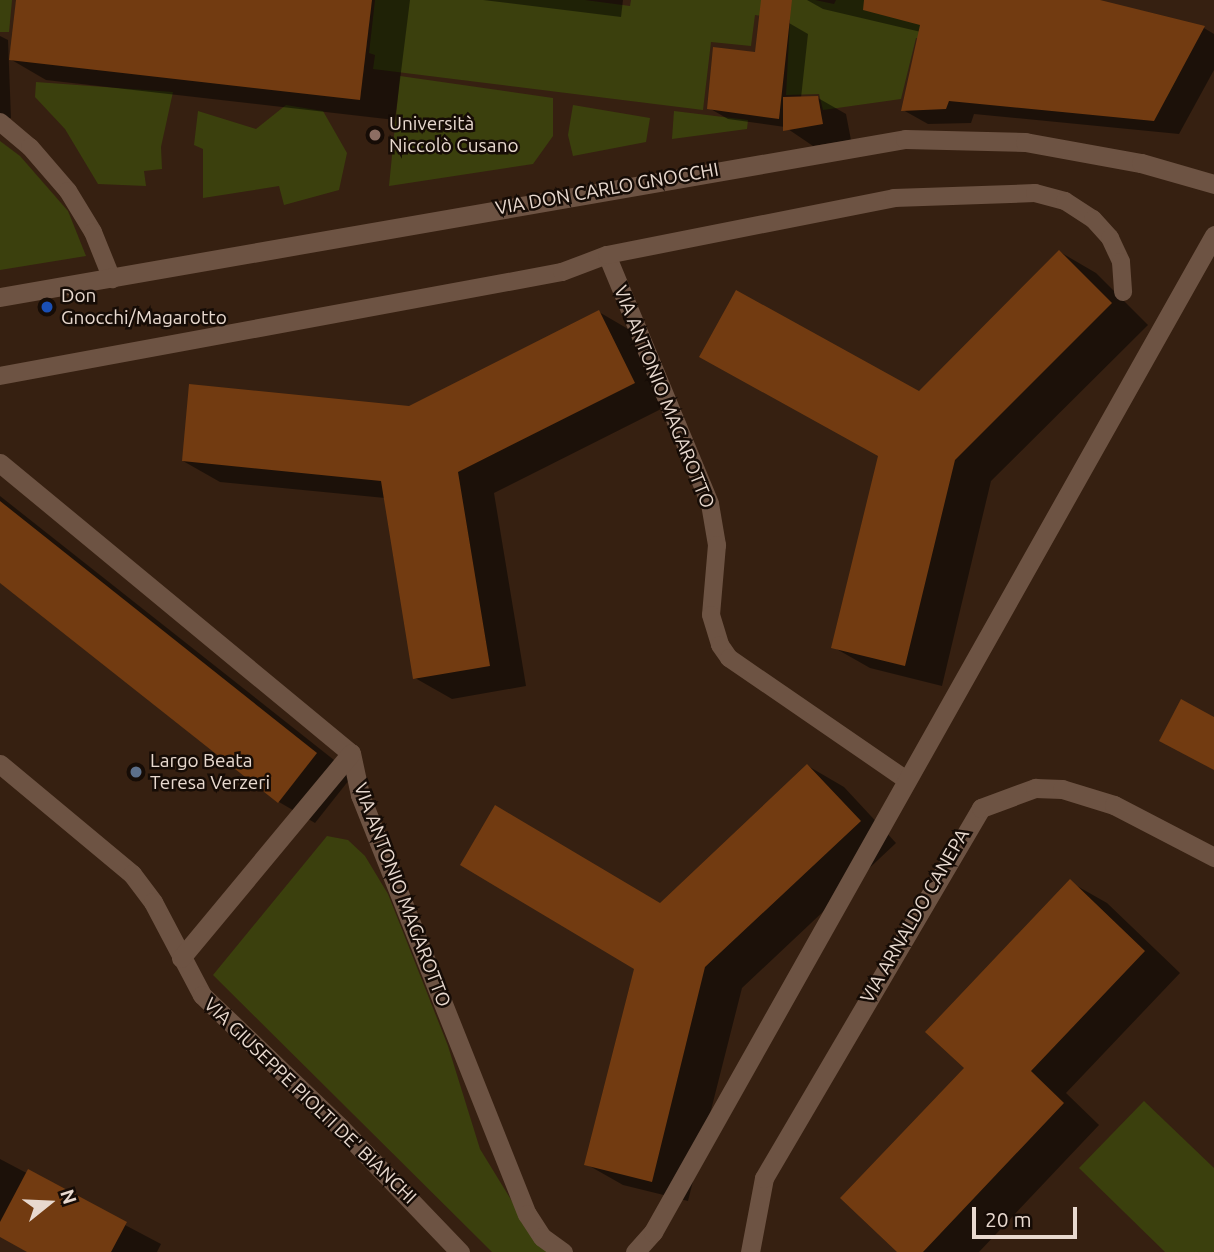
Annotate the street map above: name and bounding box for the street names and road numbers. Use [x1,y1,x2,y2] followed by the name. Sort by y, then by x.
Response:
[494,158,720,220] street label: VIA DON CARLO GNOCCHI
[609,282,719,512] street label: VIA ANTONIO MAGAROTTO
[349,780,455,1010] street label: VIA ANTONIO MAGAROTTO
[856,825,974,1007] street label: VIA ARNALDO CANEPA
[199,993,421,1209] street label: VIA GIUSEPPE PIOLTI DE' BIANCHI

